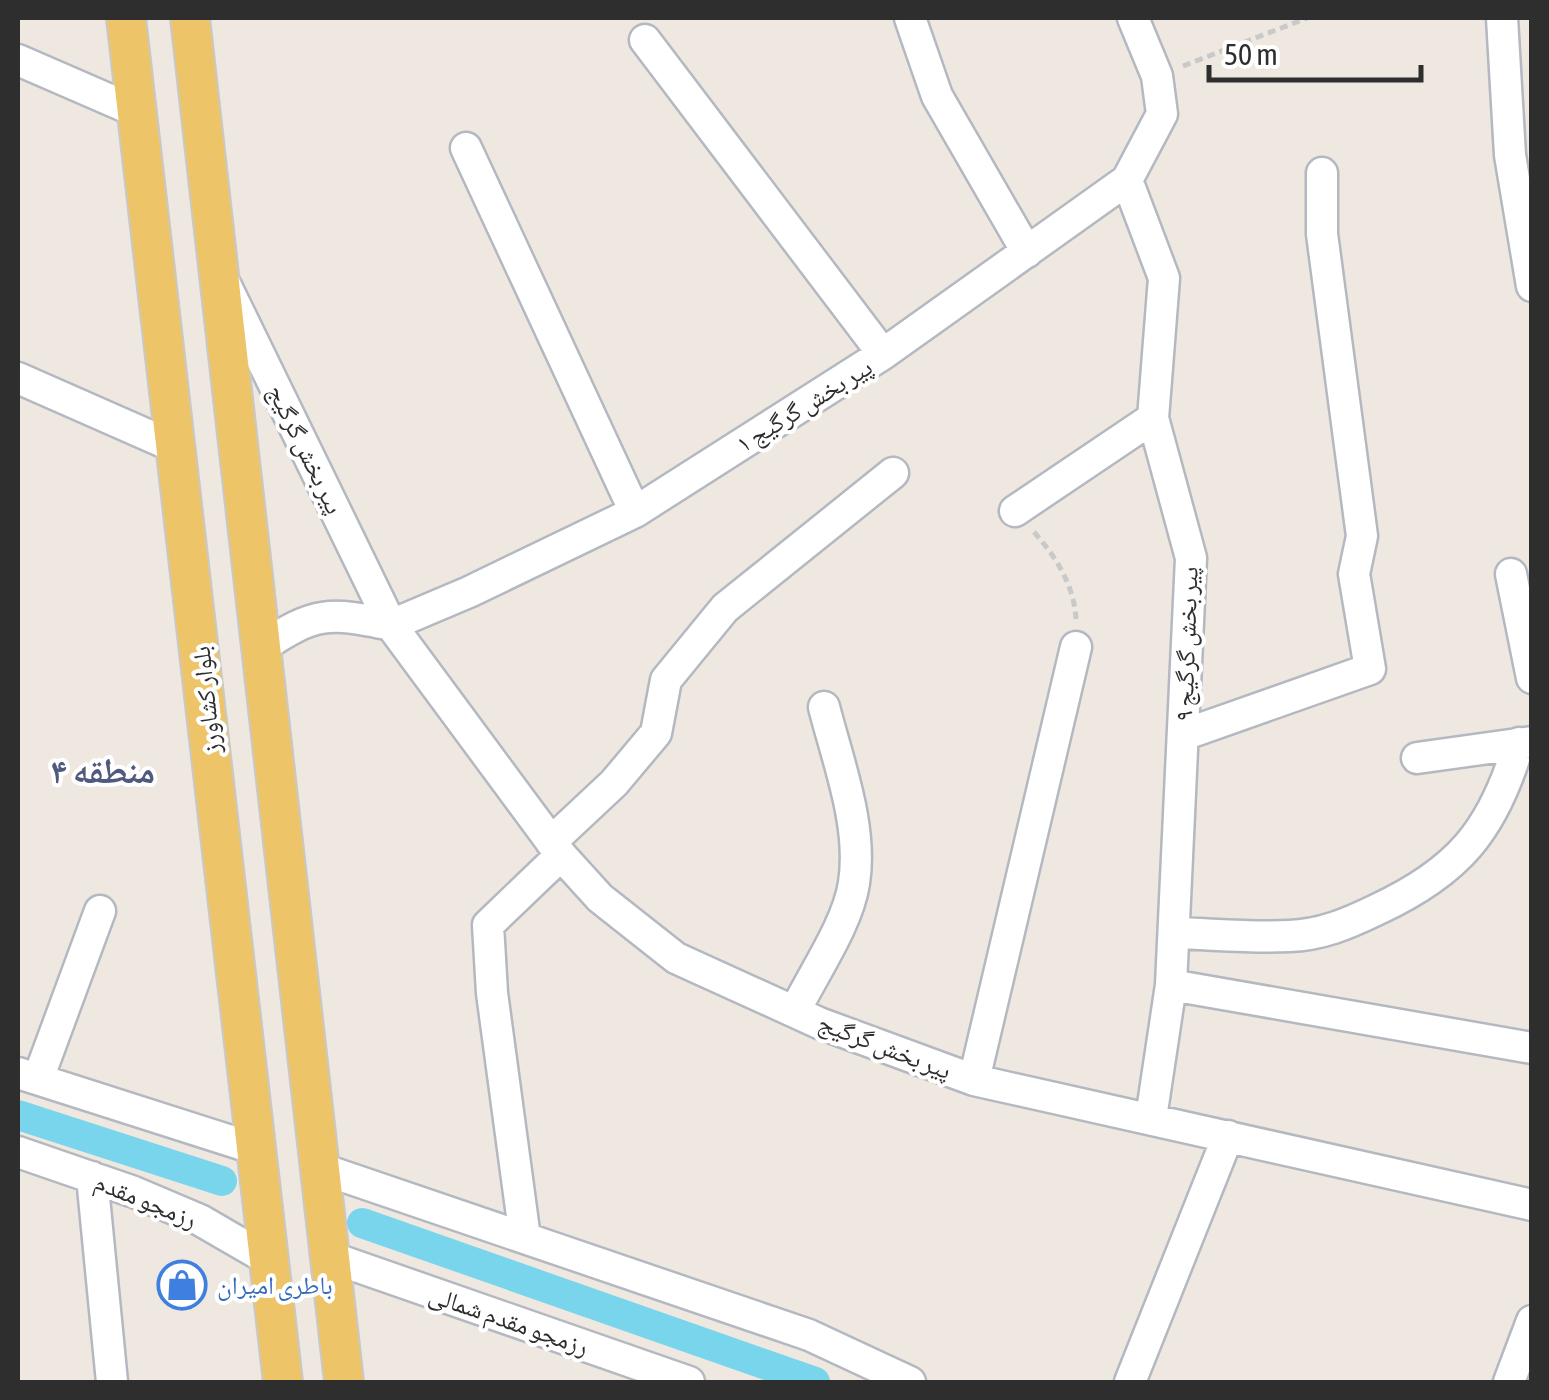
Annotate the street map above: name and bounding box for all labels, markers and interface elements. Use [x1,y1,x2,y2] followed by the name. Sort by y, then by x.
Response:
[1209,20,1422,82] scale bar
[1224,37,1278,71] text: 50 m
[731,352,878,460] street label: پیر بخش گرگیج ۱
[261,380,349,519] street label: پیر بخش گرگیج
[1169,566,1205,722] street label: پیر بخش گرگیج ۹
[186,645,226,756] street label: بلوار کشاورز
[51,750,155,790] district label: منطقه ۴
[814,1008,955,1086] street label: پیر بخش گرگیج
[90,1167,201,1236] street label: رزمجو مقدم
[156,1259,208,1311] shop icon: باطری امیران
[217,1271,333,1301] place label: باطری امیران
[425,1280,592,1363] street label: رزمجو مقدم شمالی

